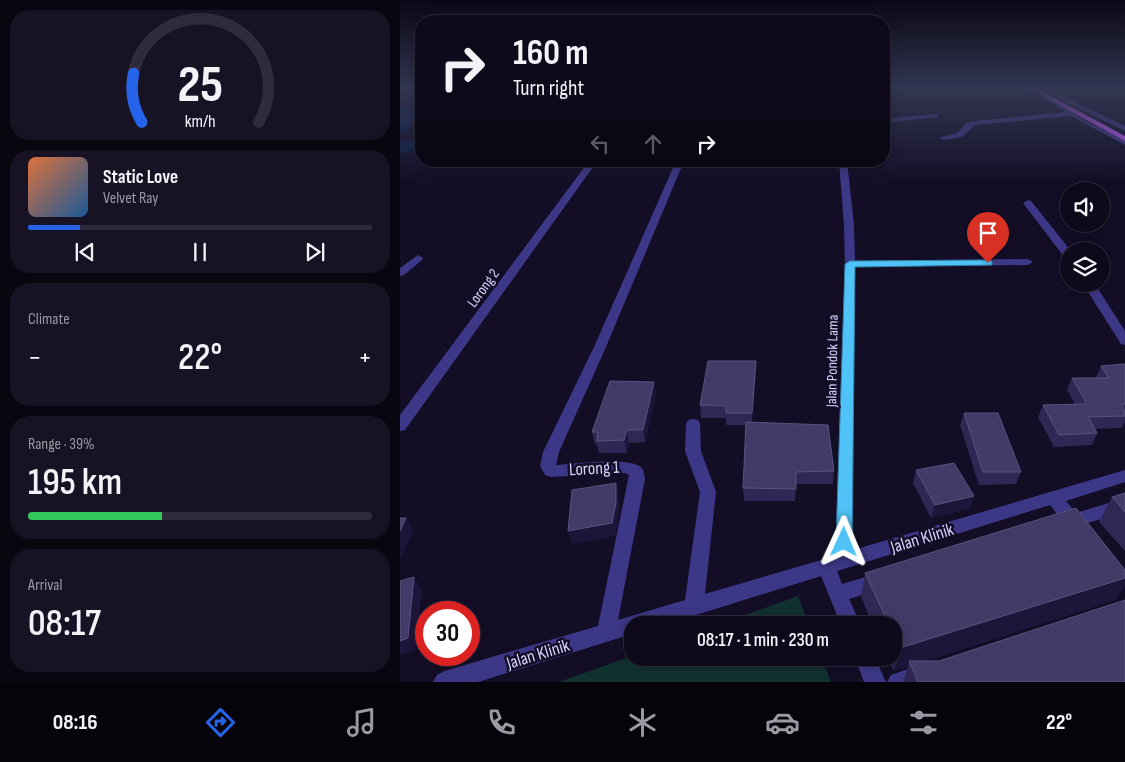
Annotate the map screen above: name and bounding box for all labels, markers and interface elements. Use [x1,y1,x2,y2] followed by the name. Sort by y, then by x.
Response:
[513,32,589,75] text: 160 m
[430,35,495,100] icon: right
[177,54,223,117] text: 25
[513,75,584,102] text: Turn right
[185,111,215,132] text: km/h
[586,130,614,158] icon: left
[639,130,667,158] icon: ahead
[692,130,720,158] icon: right
[103,166,178,189] text: Static Love
[1060,182,1110,292] map controls
[1060,182,1110,232] button: sound
[103,189,158,208] text: Velvet Ray
[967,212,1009,263] pin
[974,219,1002,247] icon: arrive
[71,238,99,266] icon: previous
[186,238,214,266] icon: pause
[301,238,329,266] icon: next
[1060,242,1110,292] button: layers
[463,265,504,311] street label: Lorong 2
[28,310,70,329] text: Climate
[822,314,843,408] street label: Jalan Pondok Lama
[178,335,222,380] text: 22°
[28,341,42,374] text: −
[358,341,372,374] text: +
[28,435,95,454] text: Range · 39%
[568,457,620,480] street label: Lorong 1
[28,460,122,505] text: 195 km
[817,515,869,567] position arrow
[887,519,956,558] street label: Jalan Klinik
[28,576,62,595] text: Arrival
[28,601,101,646] text: 08:17
[415,601,480,666] speed limit sign: 30
[697,629,829,652] text: 08:17 · 1 min · 230 m
[503,635,572,674] street label: Jalan Klinik
[203,705,238,740] icon: directions
[344,705,379,740] icon: music
[484,705,519,740] icon: phone
[625,705,660,740] icon: climate
[765,705,800,740] icon: car
[906,705,941,740] icon: filters
[53,709,98,736] text: 08:16
[1046,709,1072,736] text: 22°

